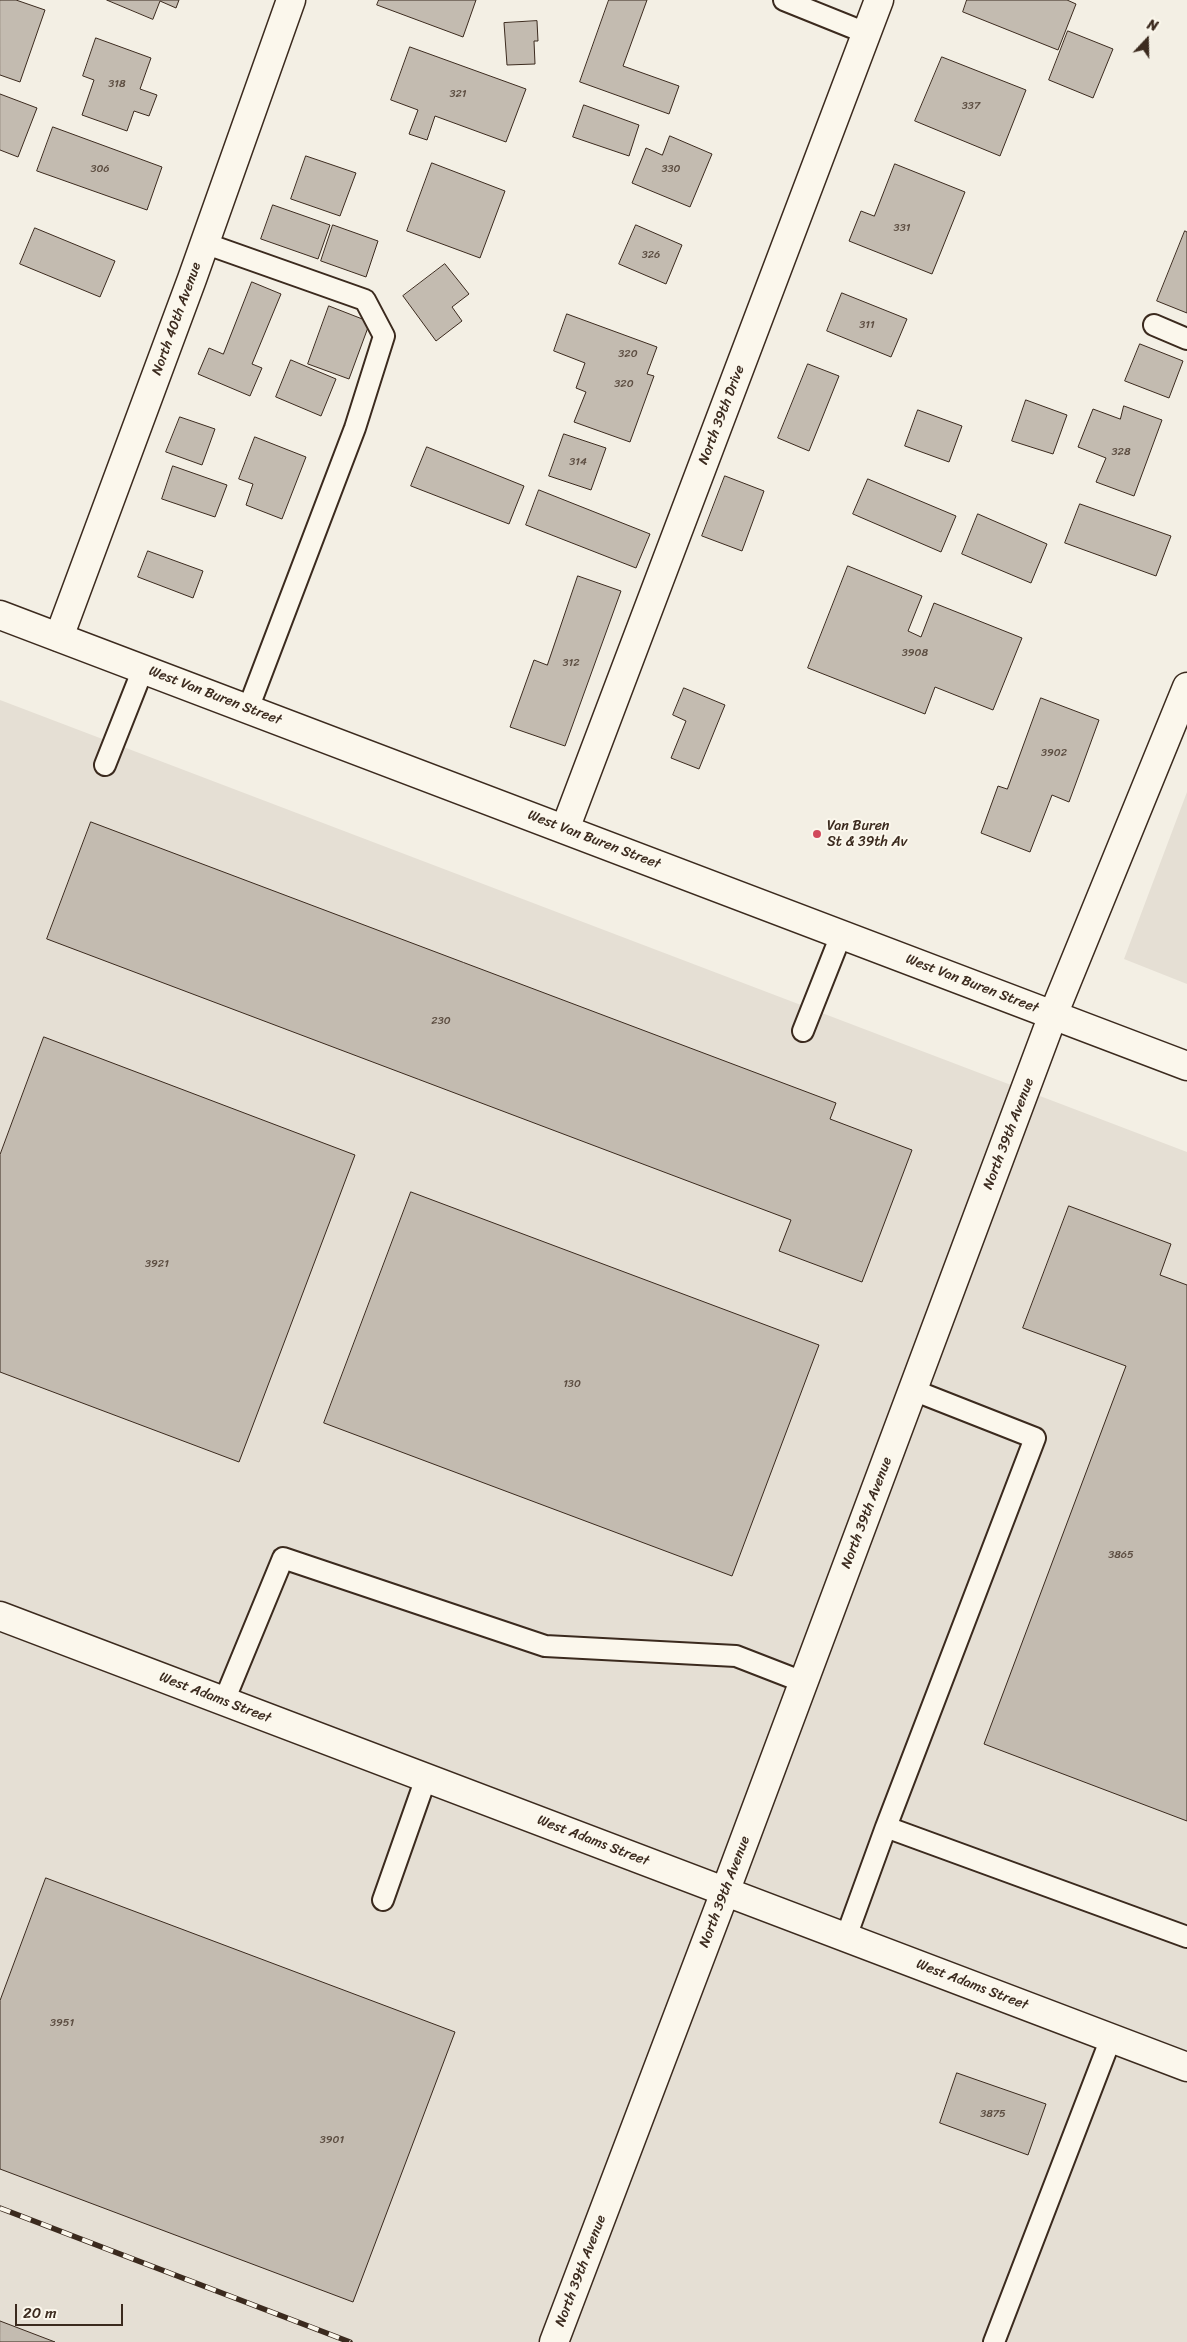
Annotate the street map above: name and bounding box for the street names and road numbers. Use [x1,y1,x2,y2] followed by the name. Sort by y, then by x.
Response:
[149,260,205,378] street label: North 40th Avenue
[695,363,749,467] street label: North 39th Drive
[146,663,284,729] street label: West Van Buren Street
[525,807,663,873] street label: West Van Buren Street
[903,951,1041,1017] street label: West Van Buren Street
[980,1076,1038,1192] street label: North 39th Avenue
[838,1455,896,1571] street label: North 39th Avenue
[157,1669,273,1727] street label: West Adams Street
[535,1812,651,1870] street label: West Adams Street
[696,1834,754,1950] street label: North 39th Avenue
[914,1956,1030,2014] street label: West Adams Street
[552,2213,610,2329] street label: North 39th Avenue

